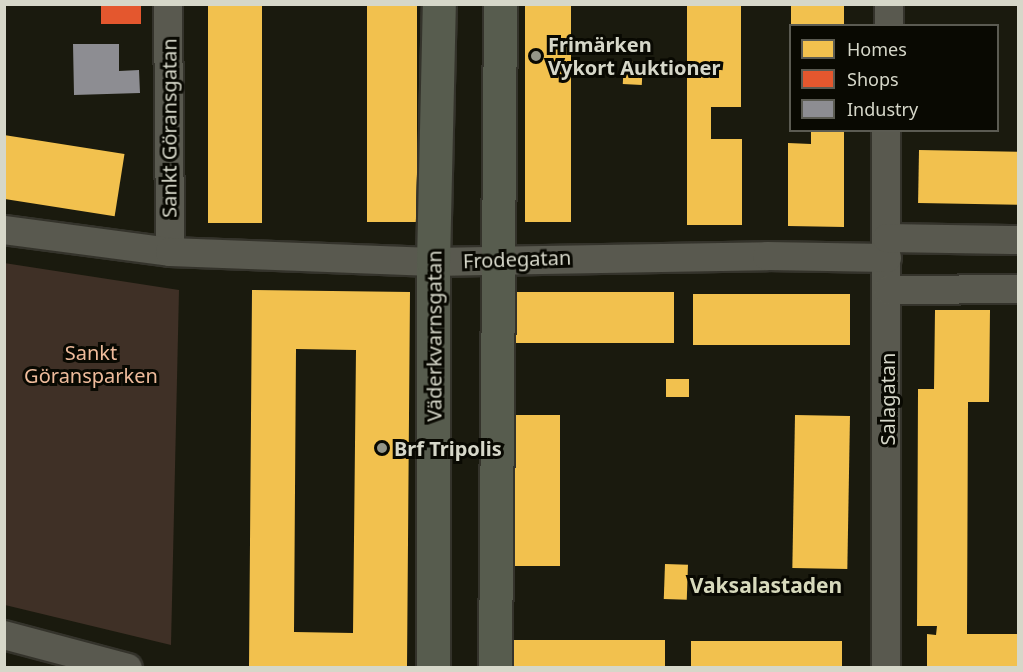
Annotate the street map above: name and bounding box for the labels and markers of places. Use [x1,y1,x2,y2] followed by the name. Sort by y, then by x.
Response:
[548,33,720,80] place label: Frimärken Vykort Auktioner
[529,49,543,63] marker: Frimärken Vykort Auktioner
[394,436,502,460] place label: Brf Tripolis
[375,441,389,455] marker: Brf Tripolis

